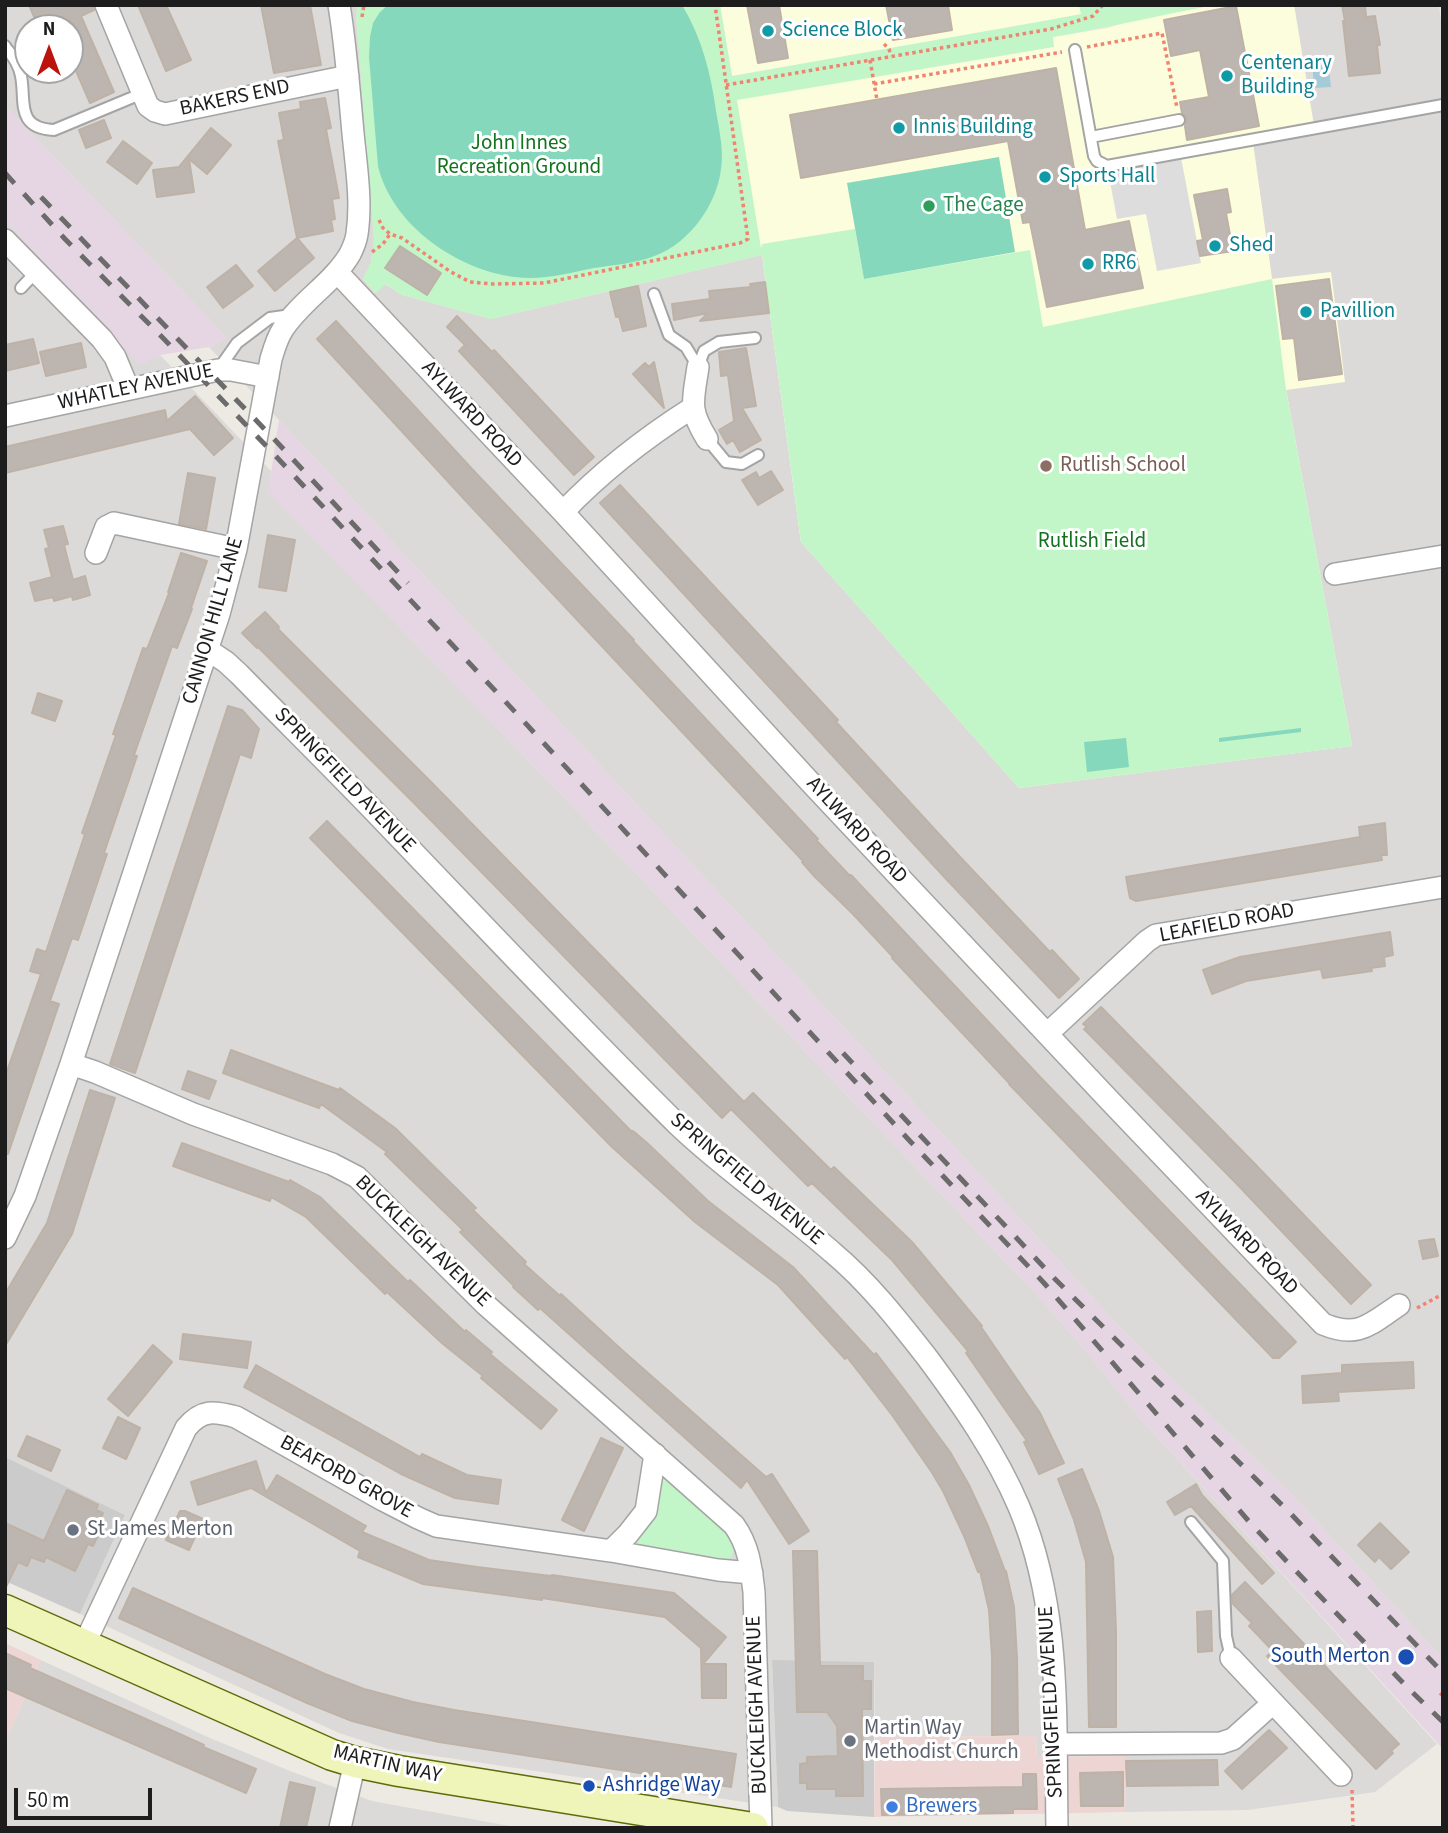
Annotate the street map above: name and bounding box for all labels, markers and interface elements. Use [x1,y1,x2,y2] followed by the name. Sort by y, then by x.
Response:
[14,14,84,84] north arrow
[43,16,55,43] text: N
[782,18,903,44] place label: Science Block
[760,23,776,39] marker: Science Block
[1241,51,1332,101] place label: Centenary Building
[1219,68,1235,84] marker: Centenary Building
[178,75,292,123] street label: BAKERS END
[913,115,1033,141] place label: Innis Building
[891,120,907,136] marker: Innis Building
[437,131,601,181] park label: John Innes Recreation Ground
[1059,164,1155,190] place label: Sports Hall
[1037,169,1053,185] marker: Sports Hall
[943,193,1024,219] place label: The Cage
[921,198,937,214] marker: The Cage
[1229,233,1274,259] place label: Shed
[1207,238,1223,254] marker: Shed
[1102,251,1136,277] place label: RR6
[1080,256,1096,272] marker: RR6
[1320,299,1395,325] place label: Pavillion
[1298,304,1314,320] marker: Pavillion
[415,356,527,474] street label: AYLWARD ROAD
[56,359,216,417] street label: WHATLEY AVENUE
[1060,453,1186,479] place label: Rutlish School
[1038,458,1054,474] marker: Rutlish School
[1038,529,1146,555] park label: Rutlish Field
[178,535,250,707] street label: CANNON HILL LANE
[268,703,420,859] street label: SPRINGFIELD AVENUE
[800,772,912,890] street label: AYLWARD ROAD
[1157,899,1297,949] street label: LEAFIELD ROAD
[664,1108,828,1252] street label: SPRINGFIELD AVENUE
[349,1171,495,1313] street label: BUCKLEIGH AVENUE
[1189,1185,1303,1301] street label: AYLWARD ROAD
[275,1431,417,1525] street label: BEAFORD GROVE
[87,1517,233,1543] place label: St James Merton
[65,1522,81,1538] marker: St James Merton
[1034,1605,1070,1799] street label: SPRINGFIELD AVENUE
[742,1615,774,1795] street label: BUCKLEIGH AVENUE
[1271,1644,1390,1670] place label: South Merton
[1396,1647,1416,1667] marker: South Merton
[864,1716,1019,1766] place label: Martin Way Methodist Church
[842,1733,858,1749] marker: Martin Way Methodist Church
[330,1740,444,1790] street label: MARTIN WAY
[18,1773,156,1817] scale bar
[603,1773,721,1799] place label: Ashridge Way
[581,1778,597,1794] marker: Ashridge Way
[27,1785,69,1815] text: 50 m
[906,1794,977,1820] place label: Brewers
[884,1799,900,1815] marker: Brewers

